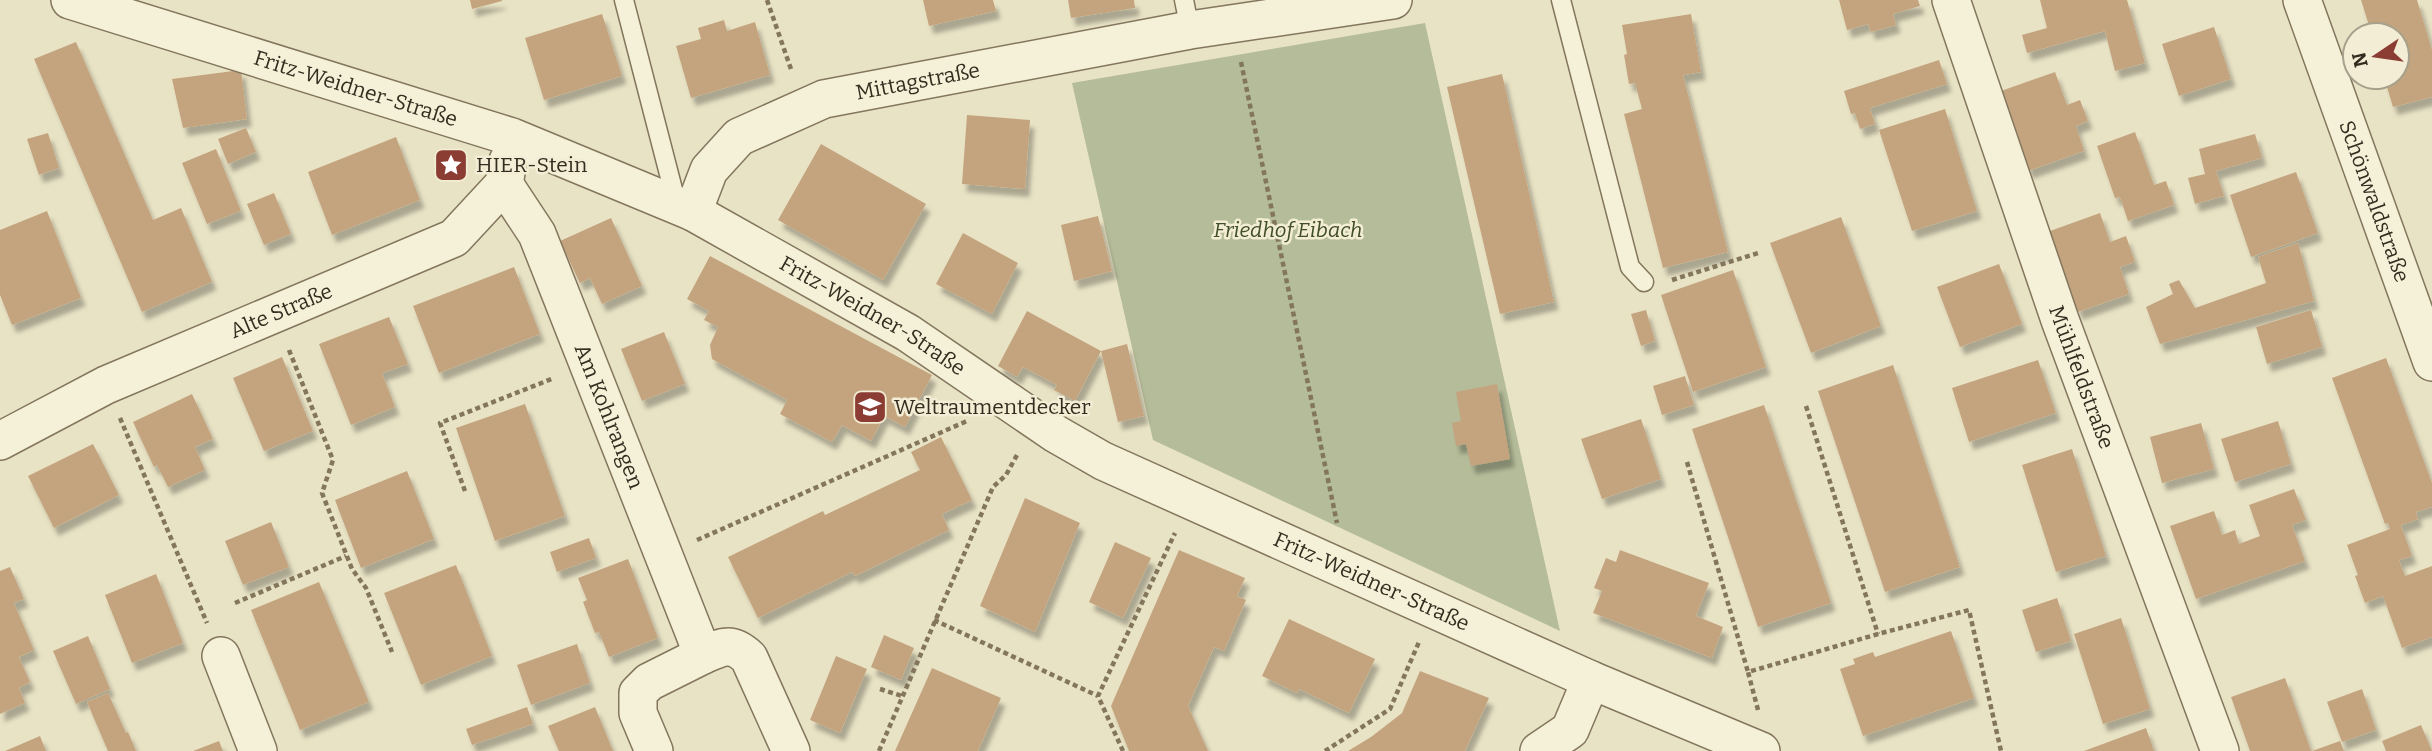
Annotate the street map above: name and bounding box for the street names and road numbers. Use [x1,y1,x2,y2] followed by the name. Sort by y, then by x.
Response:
[251,45,461,132] street label: Fritz-Weidner-Straße
[853,57,982,106] street label: Mittagstraße
[2333,117,2415,286] street label: Schönwaldstraße
[775,250,970,381] street label: Fritz-Weidner-Straße
[226,278,336,344] street label: Alte Straße
[2043,302,2120,452] street label: Mühlfeldstraße
[569,340,649,493] street label: Am Kohlrangen
[1270,526,1473,637] street label: Fritz-Weidner-Straße

